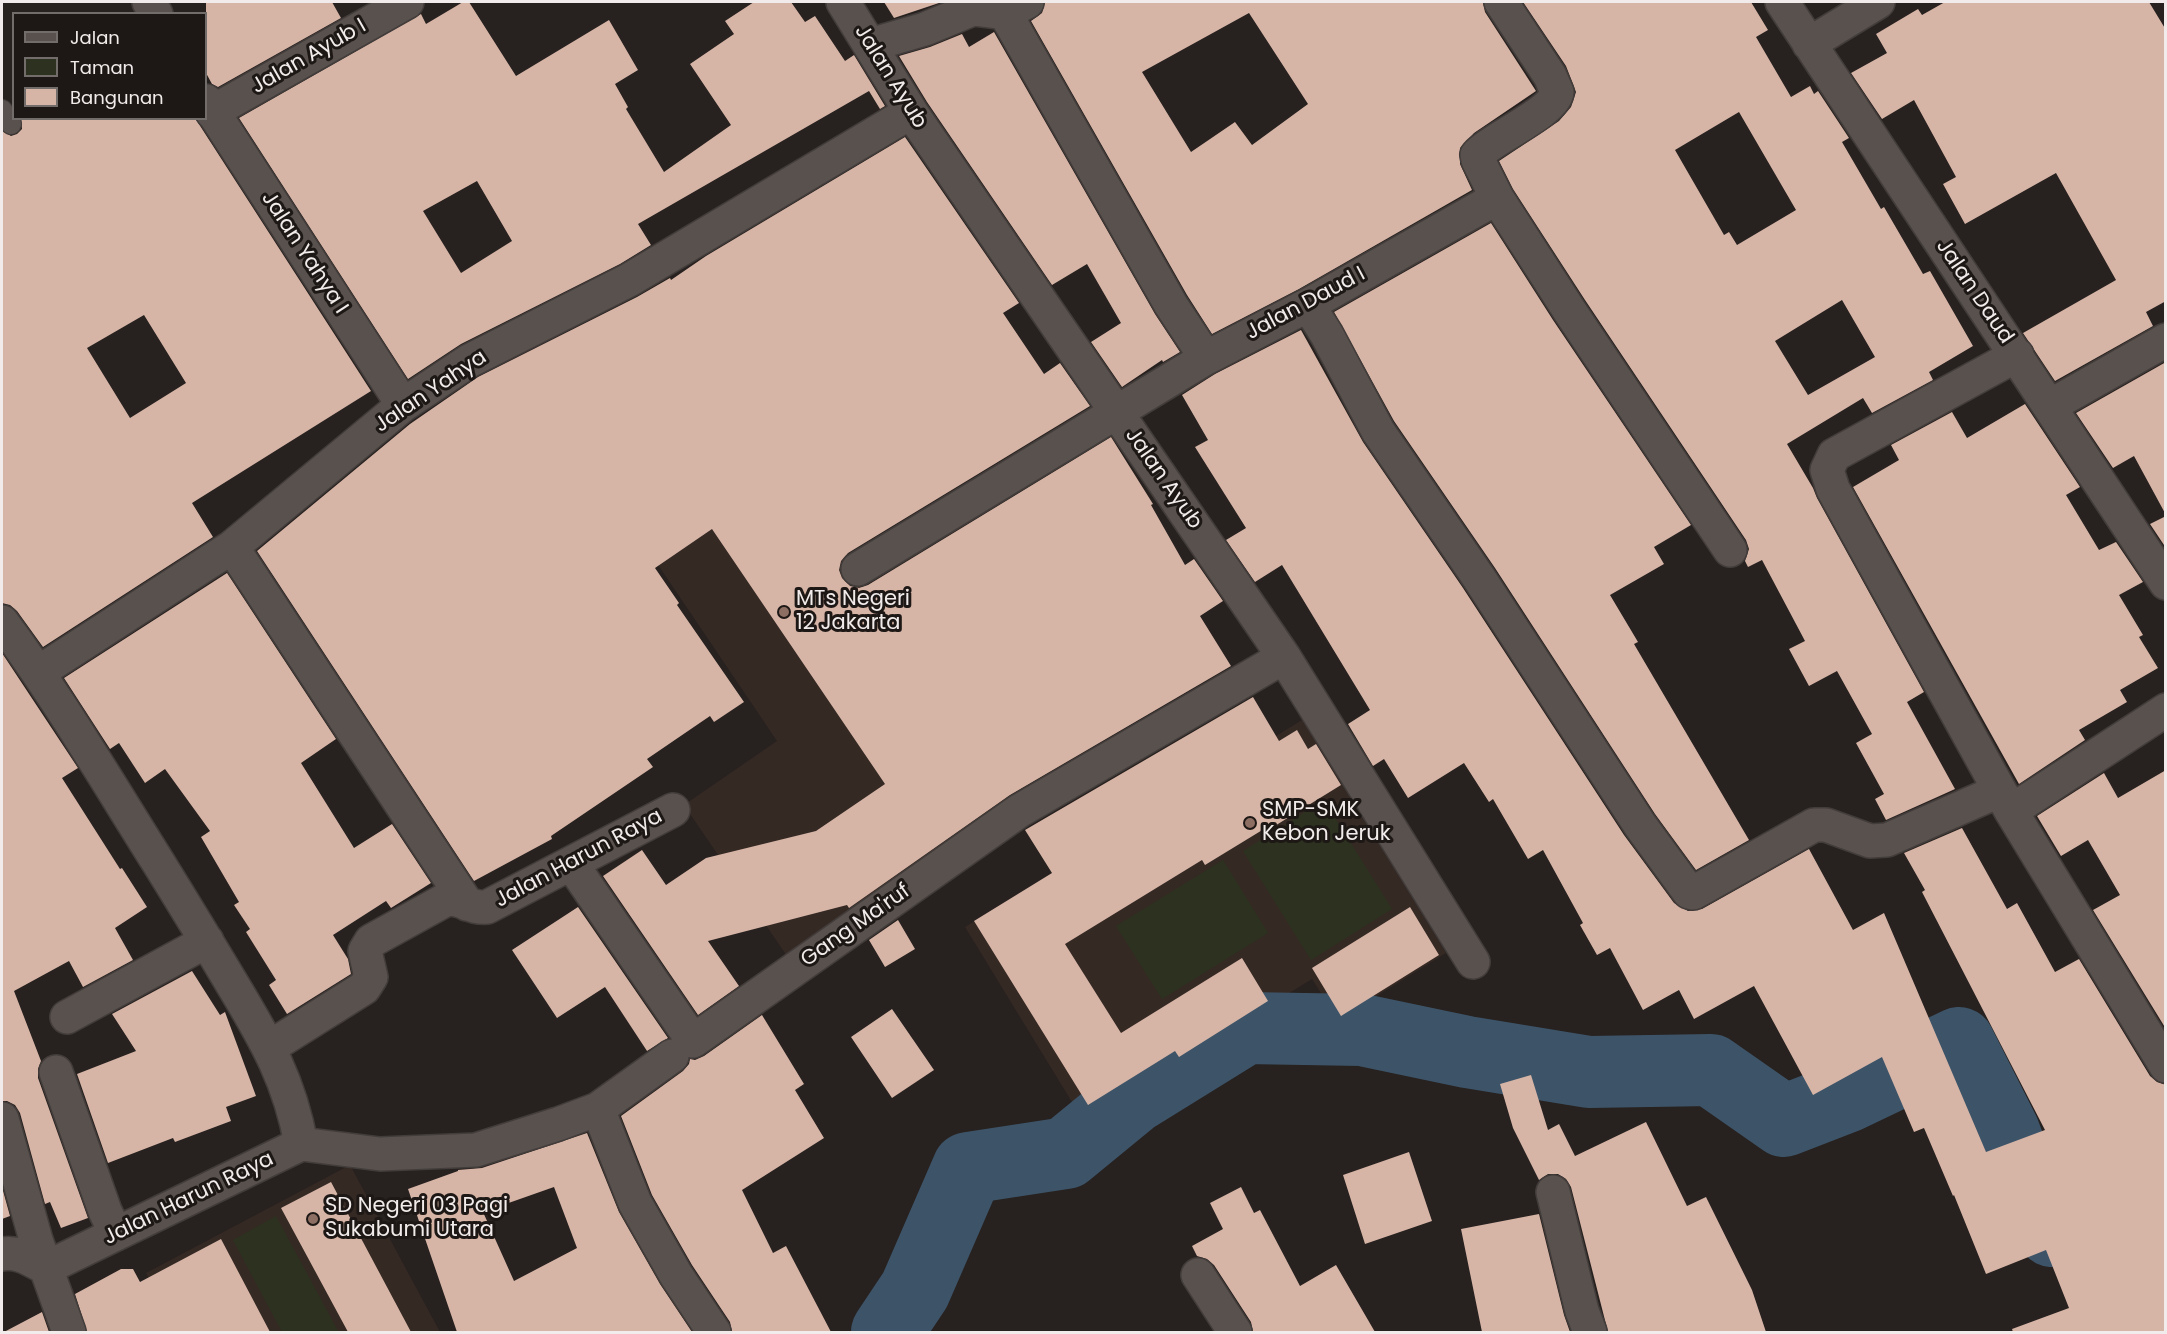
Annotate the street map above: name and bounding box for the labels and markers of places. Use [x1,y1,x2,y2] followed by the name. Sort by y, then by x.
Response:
[796,587,910,637] place label: MTs Negeri 12 Jakarta
[777,605,791,619] marker: MTs Negeri 12 Jakarta
[1262,798,1391,848] place label: SMP-SMK Kebon Jeruk
[1243,816,1257,830] marker: SMP-SMK Kebon Jeruk
[325,1194,508,1244] place label: SD Negeri 03 Pagi Sukabumi Utara
[306,1212,320,1226] marker: SD Negeri 03 Pagi Sukabumi Utara

